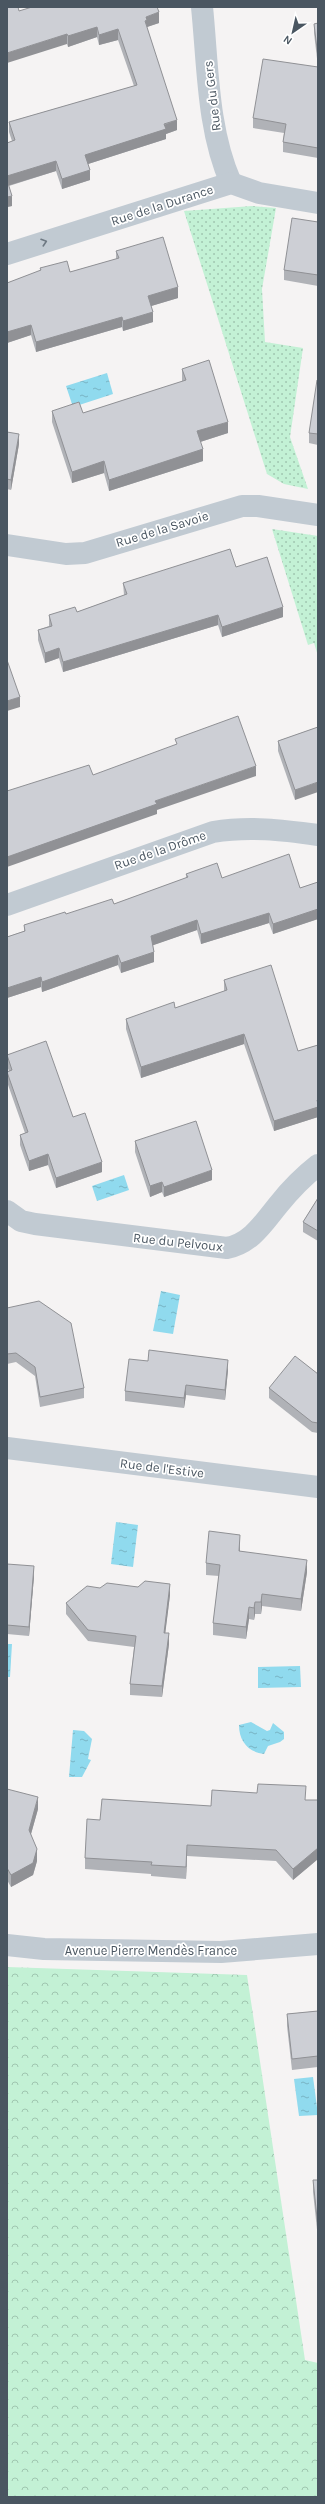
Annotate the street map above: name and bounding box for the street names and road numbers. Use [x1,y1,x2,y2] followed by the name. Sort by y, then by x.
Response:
[200,60,224,132] street label: Rue du Gers
[109,181,215,229] street label: Rue de la Durance
[114,508,210,550] street label: Rue de la Savoie
[112,827,208,873] street label: Rue de la Drôme
[132,1230,224,1254] street label: Rue du Pelvoux
[119,1455,205,1481] street label: Rue de l'Estive
[65,1943,238,1958] street label: Avenue Pierre Mendès France

